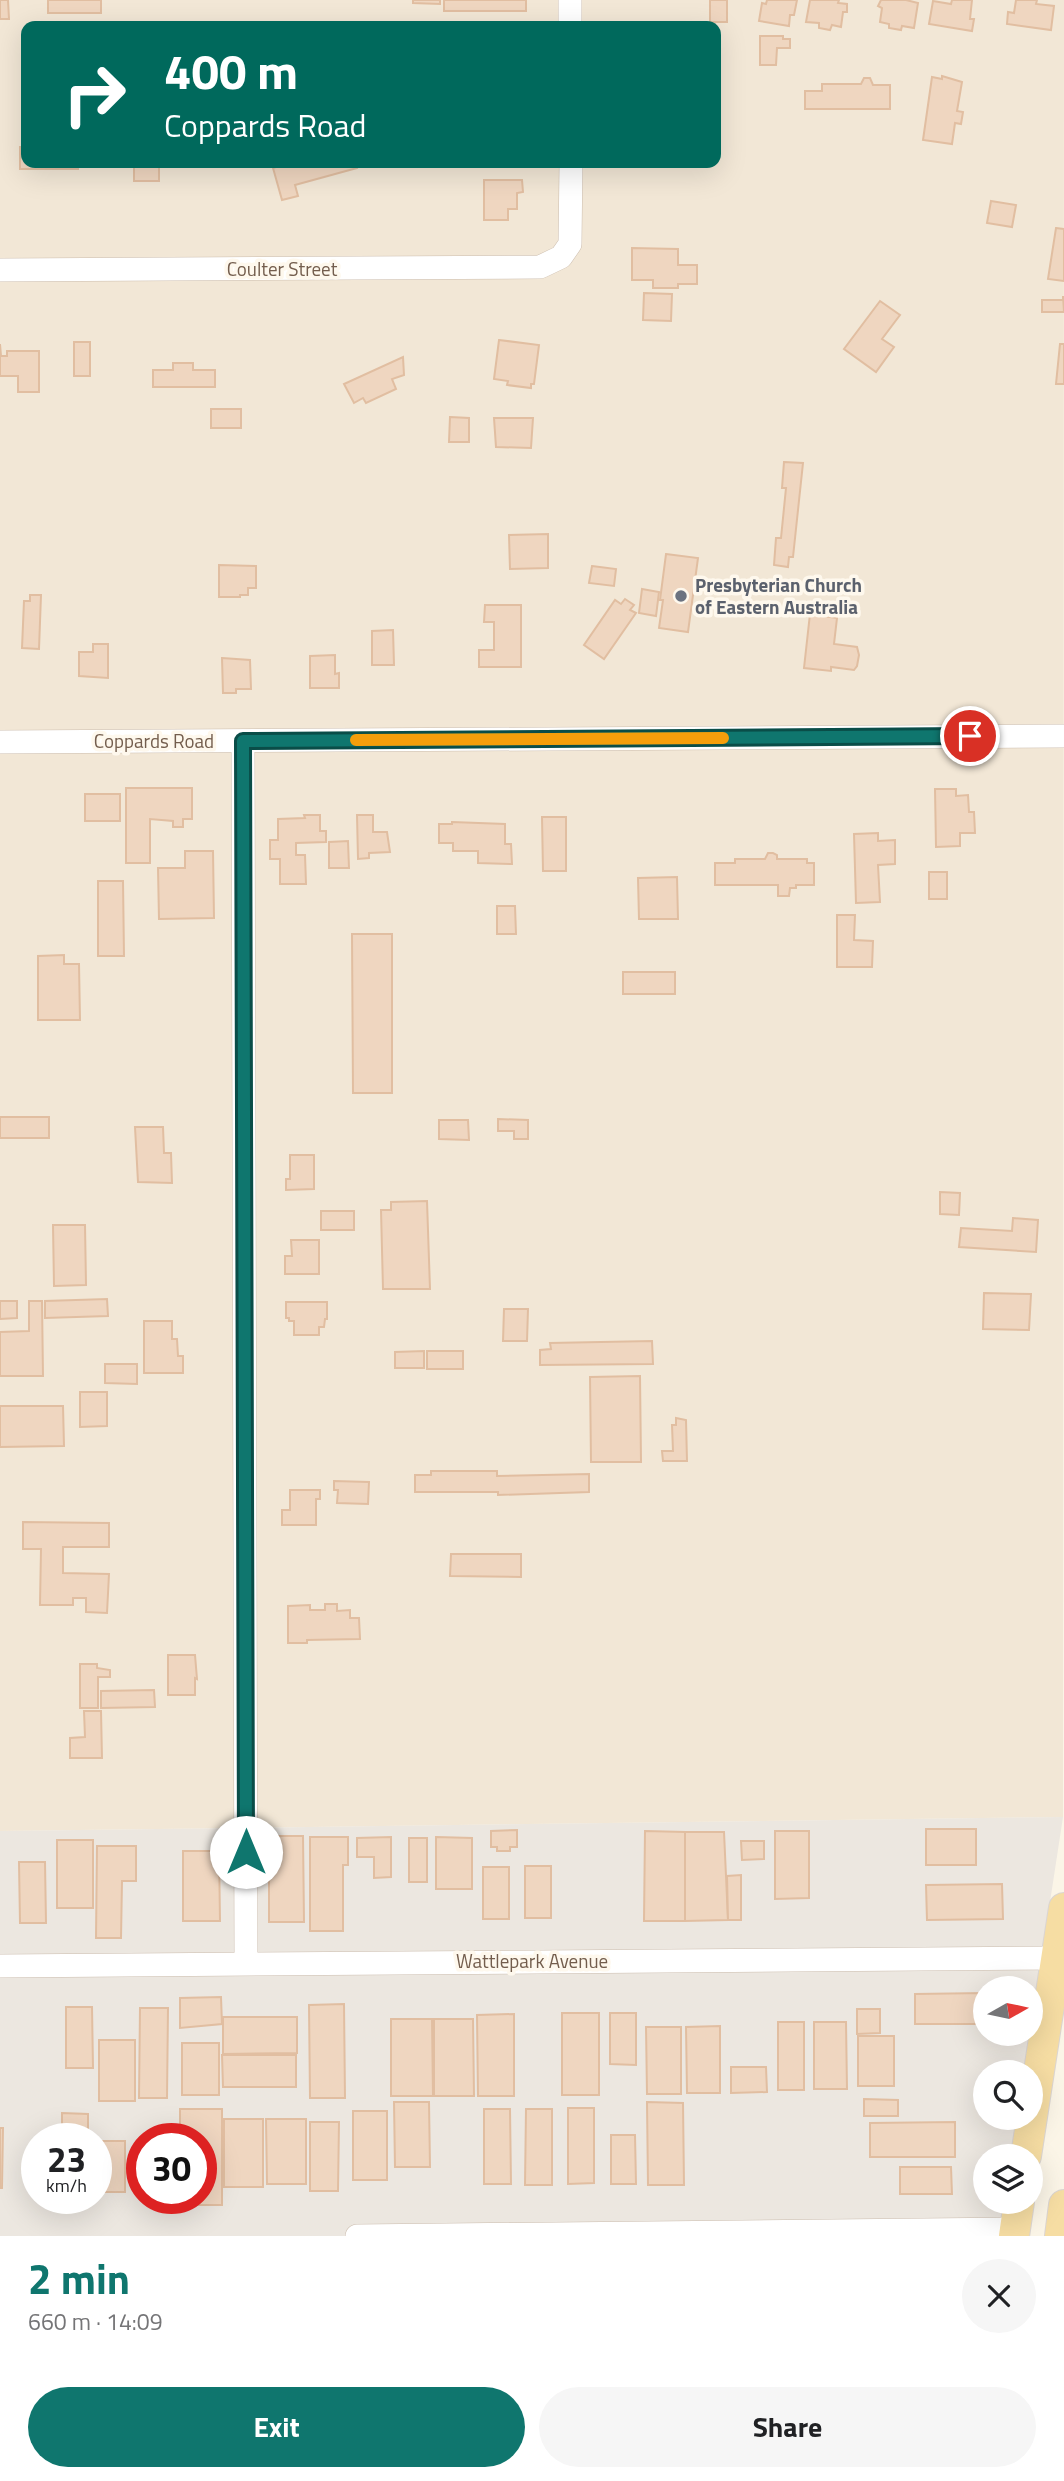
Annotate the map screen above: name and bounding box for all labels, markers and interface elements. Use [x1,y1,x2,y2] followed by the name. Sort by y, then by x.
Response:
[164,33,298,108] text: 400 m
[49,49,140,140] icon: right
[164,101,367,149] text: Coppards Road
[227,254,338,283] street label: Coulter Street
[695,570,862,621] place label: Presbyterian Church of Eastern Australia
[673,588,689,604] marker: Presbyterian Church of Eastern Australia
[940,706,1000,766] pin
[951,717,989,755] icon: arrive
[94,726,214,755] street label: Coppards Road
[209,1815,283,1889] position arrow
[456,1946,608,1975] street label: Wattlepark Avenue
[973,1976,1043,2046] north arrow
[973,1976,1043,2214] map controls
[973,2060,1043,2130] button: search
[126,2123,217,2214] speed limit sign: 30
[47,2132,86,2186] text: 23
[973,2144,1043,2214] button: layers
[46,2172,87,2199] text: km/h
[28,2246,130,2310] text: 2 min
[962,2259,1036,2333] button: close
[28,2304,163,2339] text: 660 m · 14:09
[28,2387,525,2467] button: Exit
[539,2387,1036,2467] button: Share

